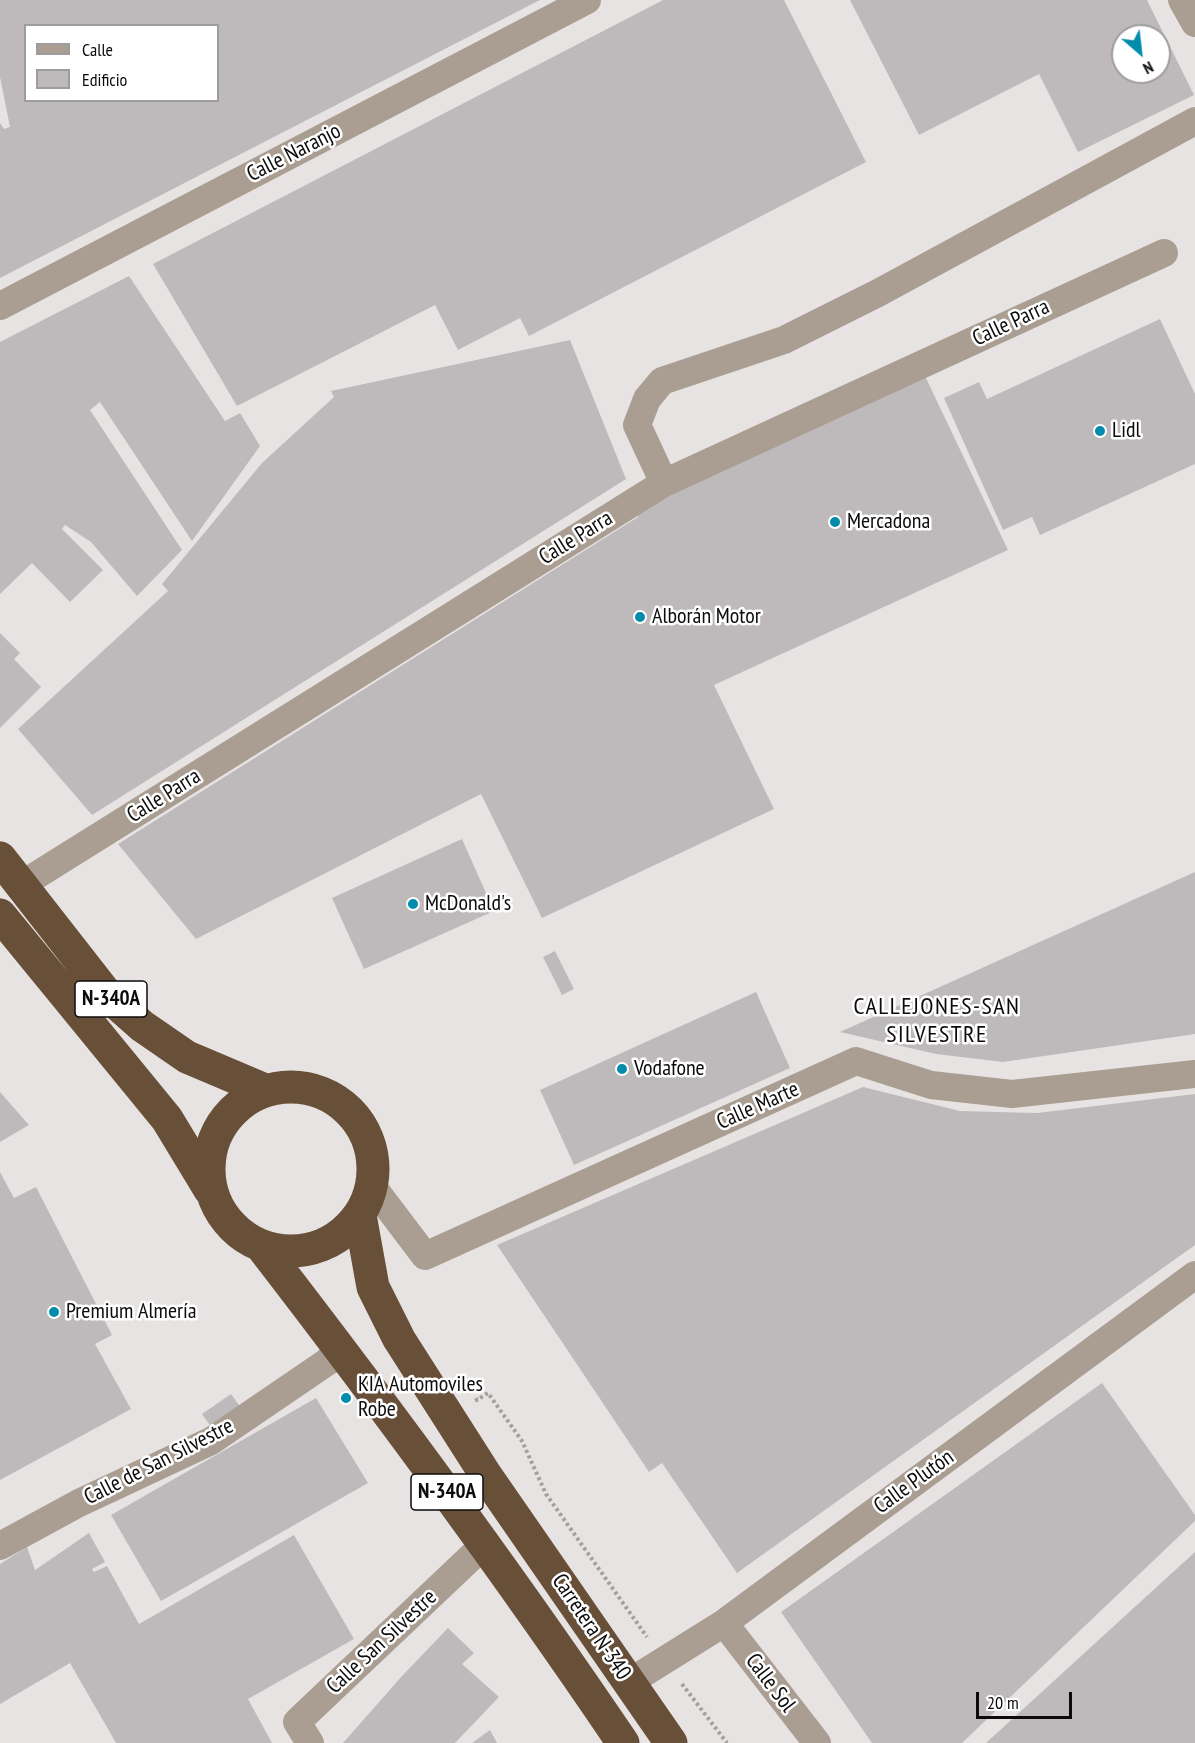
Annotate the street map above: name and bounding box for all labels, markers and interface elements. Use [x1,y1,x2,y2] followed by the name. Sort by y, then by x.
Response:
[24,24,219,102] legend
[1111,24,1171,84] north arrow
[82,38,113,61] text: Calle
[1140,57,1157,79] text: N
[82,68,127,91] text: Edificio
[243,118,345,188] street label: Calle Naranjo
[968,294,1054,352] street label: Calle Parra
[1112,418,1141,444] place label: Lidl
[1093,424,1107,438] marker: Lidl
[534,505,618,571] street label: Calle Parra
[847,509,930,535] place label: Mercadona
[828,515,842,529] marker: Mercadona
[652,604,761,630] place label: Alborán Motor
[633,610,647,624] marker: Alborán Motor
[122,763,206,829] street label: Calle Parra
[425,891,511,917] place label: McDonald's
[406,897,420,911] marker: McDonald's
[75,981,147,1017] road number: N-340A
[854,993,1020,1049] district label: CALLEJONES-SAN SILVESTRE
[634,1056,705,1082] place label: Vodafone
[615,1062,629,1076] marker: Vodafone
[713,1076,803,1136] street label: Calle Marte
[66,1299,197,1325] place label: Premium Almería
[47,1305,61,1319] marker: Premium Almería
[358,1372,483,1424] place label: KIA Automoviles Robe
[339,1391,353,1405] marker: KIA Automoviles Robe
[80,1413,238,1511] street label: Calle de San Silvestre
[869,1444,959,1520] street label: Calle Plutón
[411,1474,483,1510] road number: N-340A
[546,1569,636,1685] street label: Carretera N-340
[322,1584,442,1700] street label: Calle San Silvestre
[739,1648,801,1718] street label: Calle Sol
[979,1680,1075,1718] scale bar
[987,1691,1019,1714] text: 20 m

